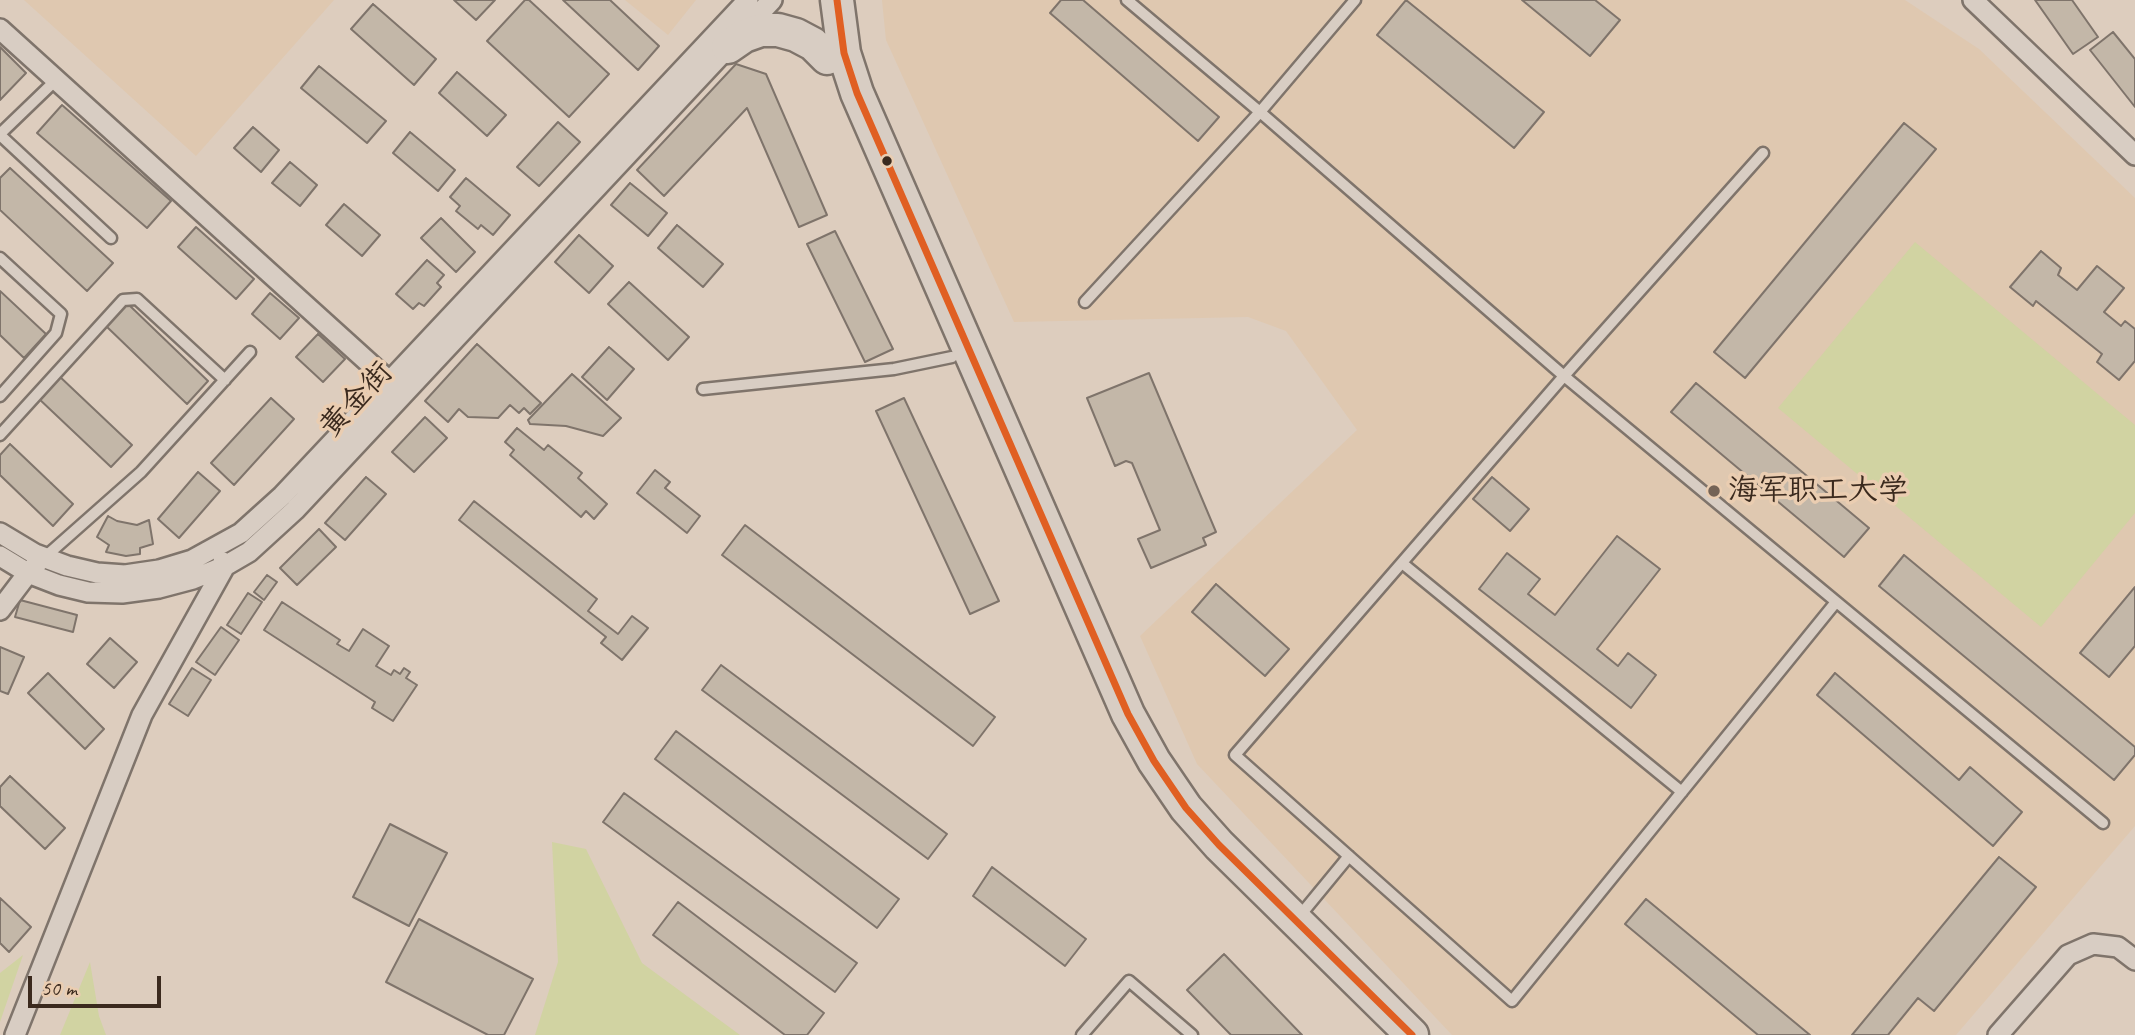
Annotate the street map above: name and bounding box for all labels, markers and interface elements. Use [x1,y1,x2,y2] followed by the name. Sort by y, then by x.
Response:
[880,154,894,168] unlabelled marker
[313,355,401,445] street label: 黄金街
[1728,473,1908,509] place label: 海军职工大学
[1706,483,1722,499] marker: 海军职工大学
[32,962,164,1006] scale bar
[41,975,77,1001] text: 50 m

